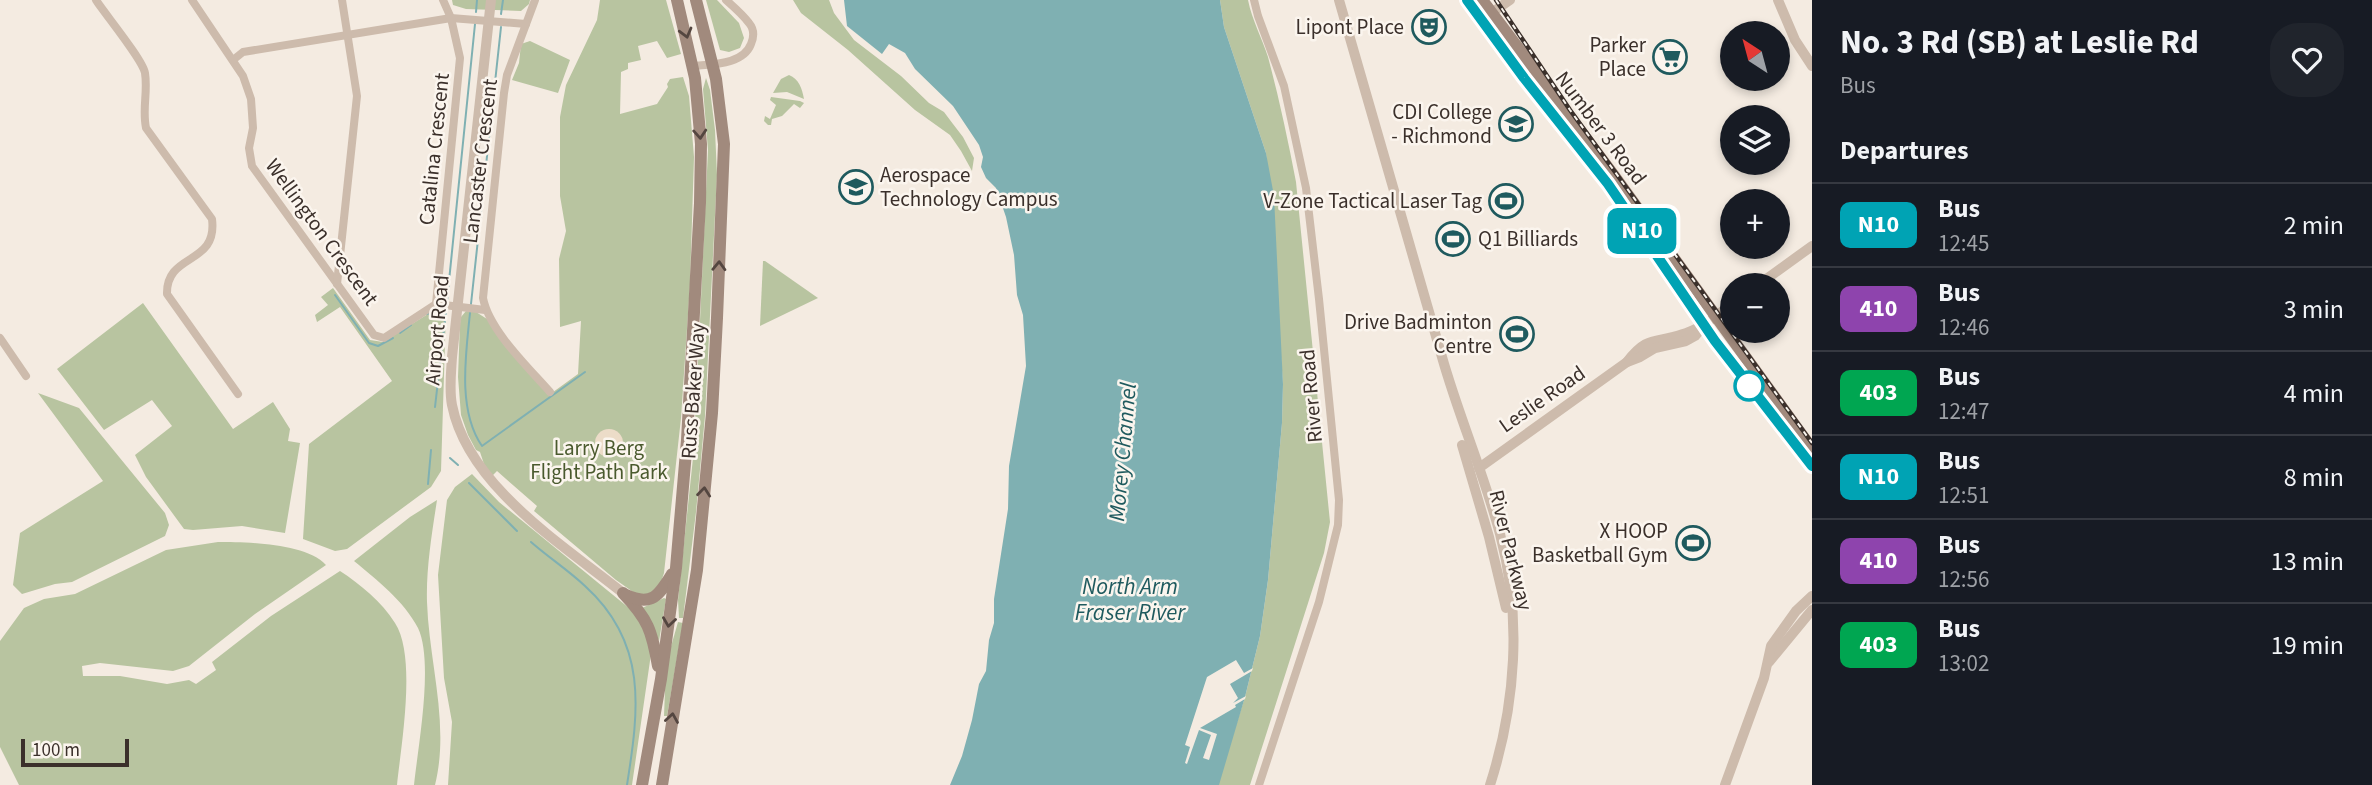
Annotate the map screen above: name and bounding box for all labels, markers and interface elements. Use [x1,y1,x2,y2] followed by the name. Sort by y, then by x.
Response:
[1410,8,1448,46] theatre icon: Lipont Place
[1295,12,1404,42] place label: Lipont Place
[1840,19,2199,66] text: No. 3 Rd (SB) at Leslie Rd
[1720,21,1790,91] north arrow
[1720,21,1790,343] map controls
[2270,23,2344,97] button: heart
[677,27,692,39] one-way arrow
[1589,30,1647,84] place label: Parker Place
[1651,38,1689,76] supermarket icon: Parker Place
[1548,65,1654,191] street label: Number 3 Road
[1840,69,1876,102] text: Bus
[411,71,457,227] street label: Catalina Crescent
[455,77,505,245] street label: Lancaster Crescent
[1391,97,1492,151] place label: CDI College - Richmond
[1497,105,1535,143] school or university icon: CDI College - Richmond
[1720,105,1790,175] button: layers
[692,129,707,140] one-way arrow
[1840,132,1968,169] text: Departures
[258,152,386,312] street label: Wellington Crescent
[880,160,1058,214] place label: Aerospace Technology Campus
[837,168,875,206] school or university icon: Aerospace Technology Campus
[1487,182,1525,220] sports icon: V-Zone Tactical Laser Tag
[1263,186,1482,216] place label: V-Zone Tactical Laser Tag
[1720,189,1790,259] button: +
[1938,190,1980,227] text: Bus
[1858,207,1899,242] text: N10
[2284,207,2344,244] text: 2 min
[1602,208,1682,254] line badge: N10
[1621,213,1663,248] text: N10
[1434,220,1472,258] sports icon: Q1 Billiards
[1478,224,1578,254] place label: Q1 Billiards
[1938,227,1989,260] text: 12:45
[712,260,727,271] one-way arrow
[1720,273,1790,343] button: −
[417,274,457,386] street label: Airport Road
[1938,274,1980,311] text: Bus
[1859,291,1898,326] text: 410
[2284,291,2344,328] text: 3 min
[1344,307,1492,361] place label: Drive Badminton Centre
[1938,311,1989,344] text: 12:46
[1498,315,1536,353] sports icon: Drive Badminton Centre
[673,322,713,460] street label: Russ Baker Way
[1292,348,1330,444] street label: River Road
[1493,358,1591,440] street label: Leslie Road
[1938,358,1980,395] text: Bus
[1734,371,1764,401] unlabelled marker
[1859,375,1898,410] text: 403
[2284,375,2344,412] text: 4 min
[1100,381,1145,523] water label: Morey Channel
[1938,395,1989,428] text: 12:47
[530,433,668,487] park label: Larry Berg Flight Path Park
[1938,442,1980,479] text: Bus
[1858,459,1899,494] text: N10
[2284,459,2344,496] text: 8 min
[1938,479,1989,512] text: 12:51
[696,487,711,498] one-way arrow
[1482,487,1541,614] street label: River Parkway
[1532,516,1668,570] place label: X HOOP Basketball Gym
[1674,524,1712,562] sports icon: X HOOP Basketball Gym
[1938,526,1980,563] text: Bus
[1859,543,1898,578] text: 410
[2271,543,2344,580] text: 13 min
[1938,563,1989,596] text: 12:56
[1075,570,1186,629] water label: North Arm Fraser River
[1938,610,1980,647] text: Bus
[661,616,676,628] one-way arrow
[1859,627,1898,662] text: 403
[2271,627,2344,664] text: 19 min
[1938,647,1989,680] text: 13:02
[665,712,680,723] one-way arrow
[21,736,130,768] scale bar
[32,737,80,764] text: 100 m

